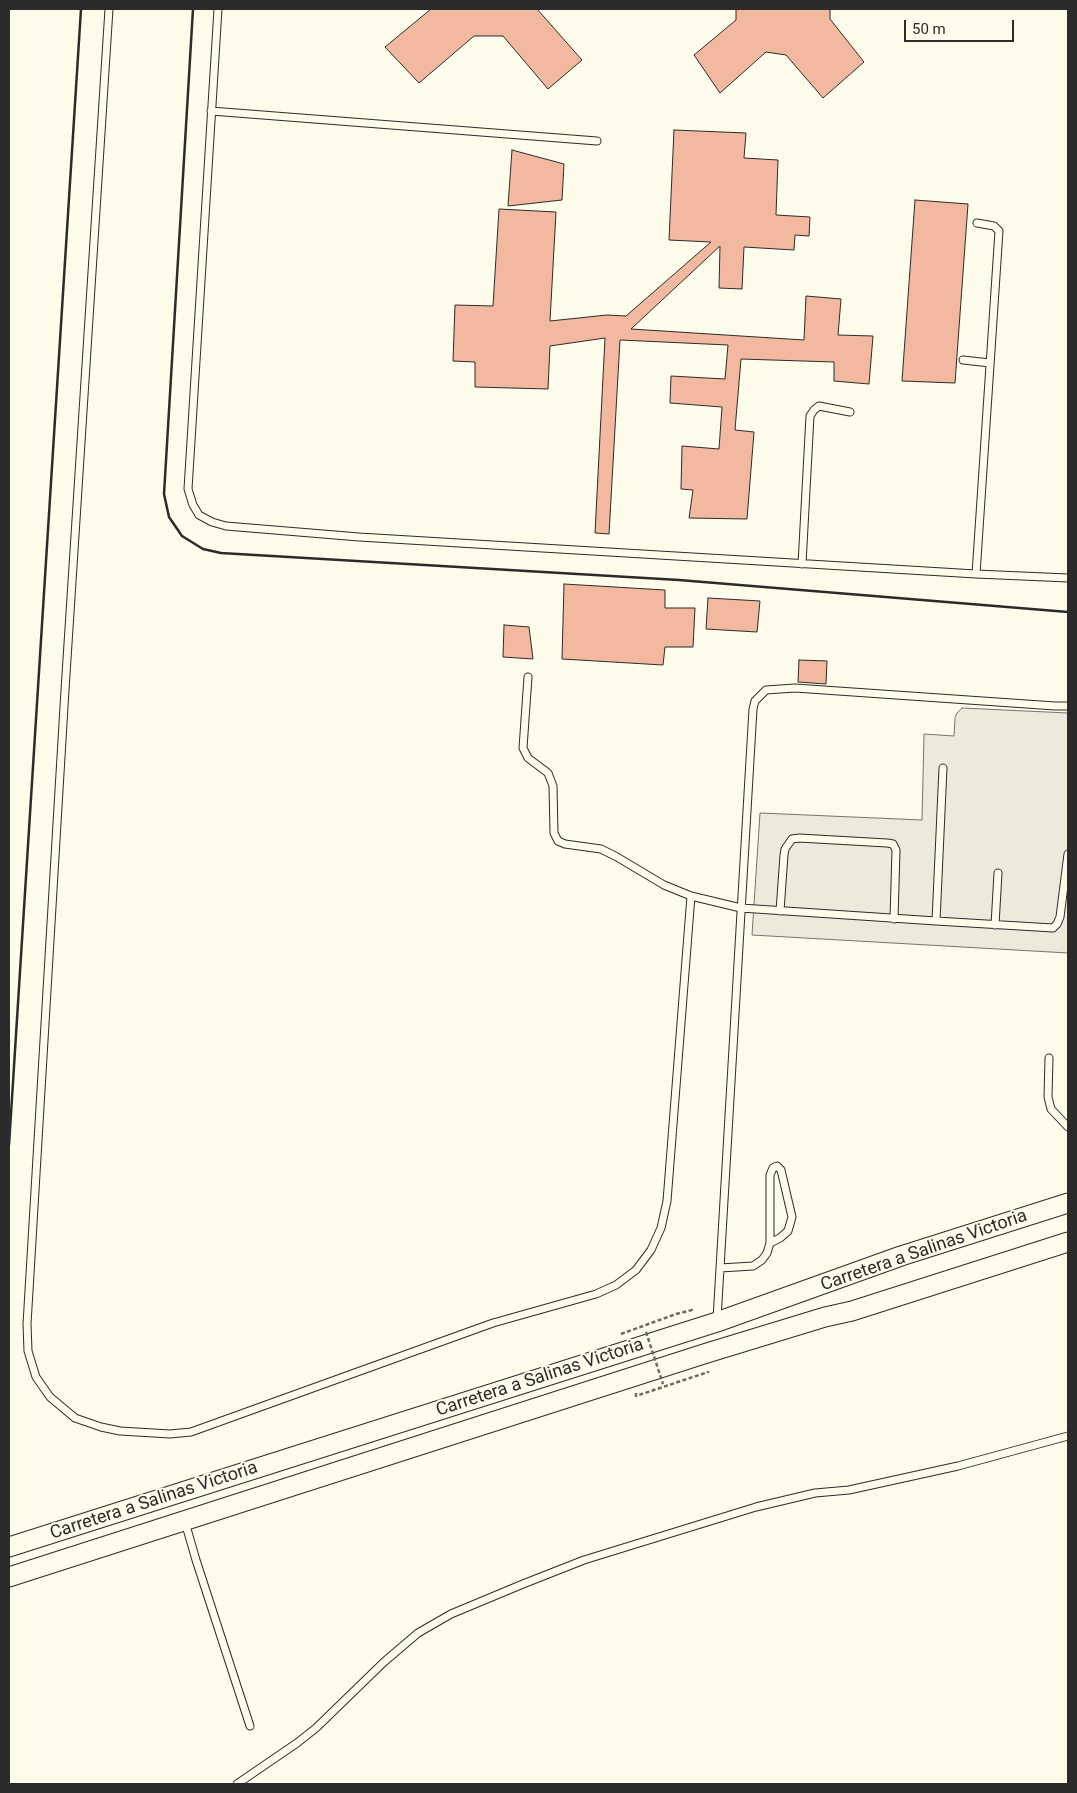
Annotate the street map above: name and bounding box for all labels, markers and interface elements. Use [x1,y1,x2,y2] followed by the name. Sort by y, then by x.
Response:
[907,10,1017,42] scale bar
[912,20,946,38] text: 50 m
[818,1205,1030,1297] street label: Carretera a Salinas Victoria
[433,1334,647,1422] street label: Carretera a Salinas Victoria
[47,1457,261,1545] street label: Carretera a Salinas Victoria

